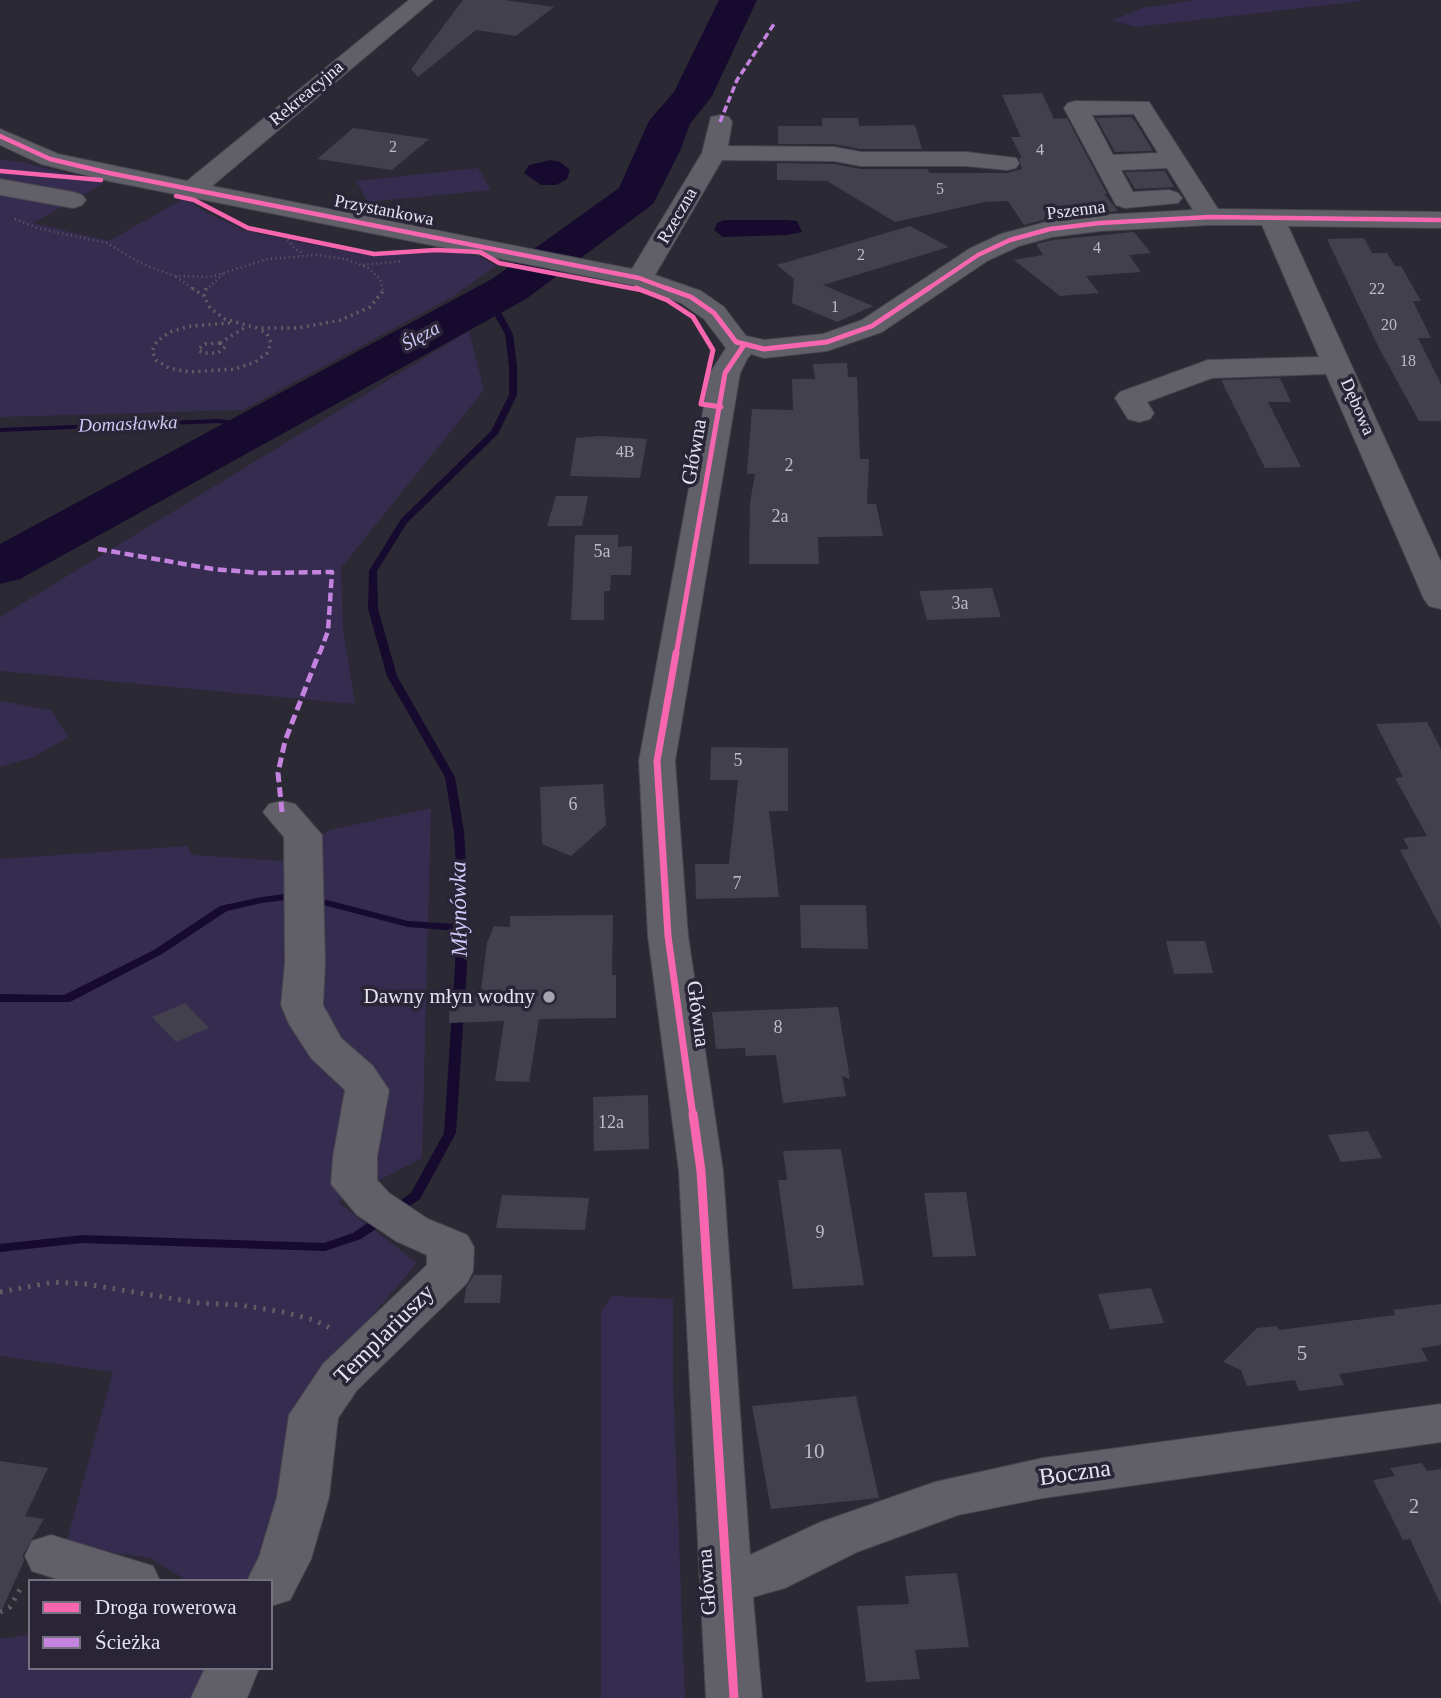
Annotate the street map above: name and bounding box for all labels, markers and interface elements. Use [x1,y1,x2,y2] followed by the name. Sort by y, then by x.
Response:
[266,57,348,131] street label: Rekreacyjna
[389,138,397,158] house number: 2
[1036,141,1044,161] house number: 4
[936,180,944,200] house number: 5
[653,184,703,248] street label: Rzeczna
[332,191,436,231] street label: Przystankowa
[1045,197,1107,225] street label: Pszenna
[1093,239,1101,259] house number: 4
[857,246,865,266] house number: 2
[1369,280,1385,300] house number: 22
[831,298,839,318] house number: 1
[1381,316,1397,336] house number: 20
[398,317,444,357] water label: Ślęza
[1400,352,1416,372] house number: 18
[1335,375,1379,439] street label: Dębowa
[78,412,178,438] water label: Domasławka
[677,417,713,487] street label: Główna
[616,443,634,463] house number: 4B
[784,455,793,477] house number: 2
[772,506,788,528] house number: 2a
[594,541,610,563] house number: 5a
[952,593,968,615] house number: 3a
[734,750,742,772] house number: 5
[568,794,578,816] house number: 6
[445,861,475,957] water label: Młynówka
[733,873,742,895] house number: 7
[680,979,714,1049] street label: Główna
[364,984,535,1010] place label: Dawny młyn wodny
[541,989,557,1005] marker: Dawny młyn wodny
[774,1017,782,1039] house number: 8
[598,1112,624,1134] house number: 12a
[816,1222,824,1244] house number: 9
[329,1279,441,1391] street label: Templariuszy
[1297,1341,1307,1367] house number: 5
[804,1439,824,1465] house number: 10
[1037,1455,1113,1493] street label: Boczna
[1409,1494,1419,1520] house number: 2
[693,1548,723,1616] street label: Główna
[28,1579,273,1670] legend
[95,1595,237,1619] text: Droga rowerowa
[95,1630,160,1654] text: Ścieżka

